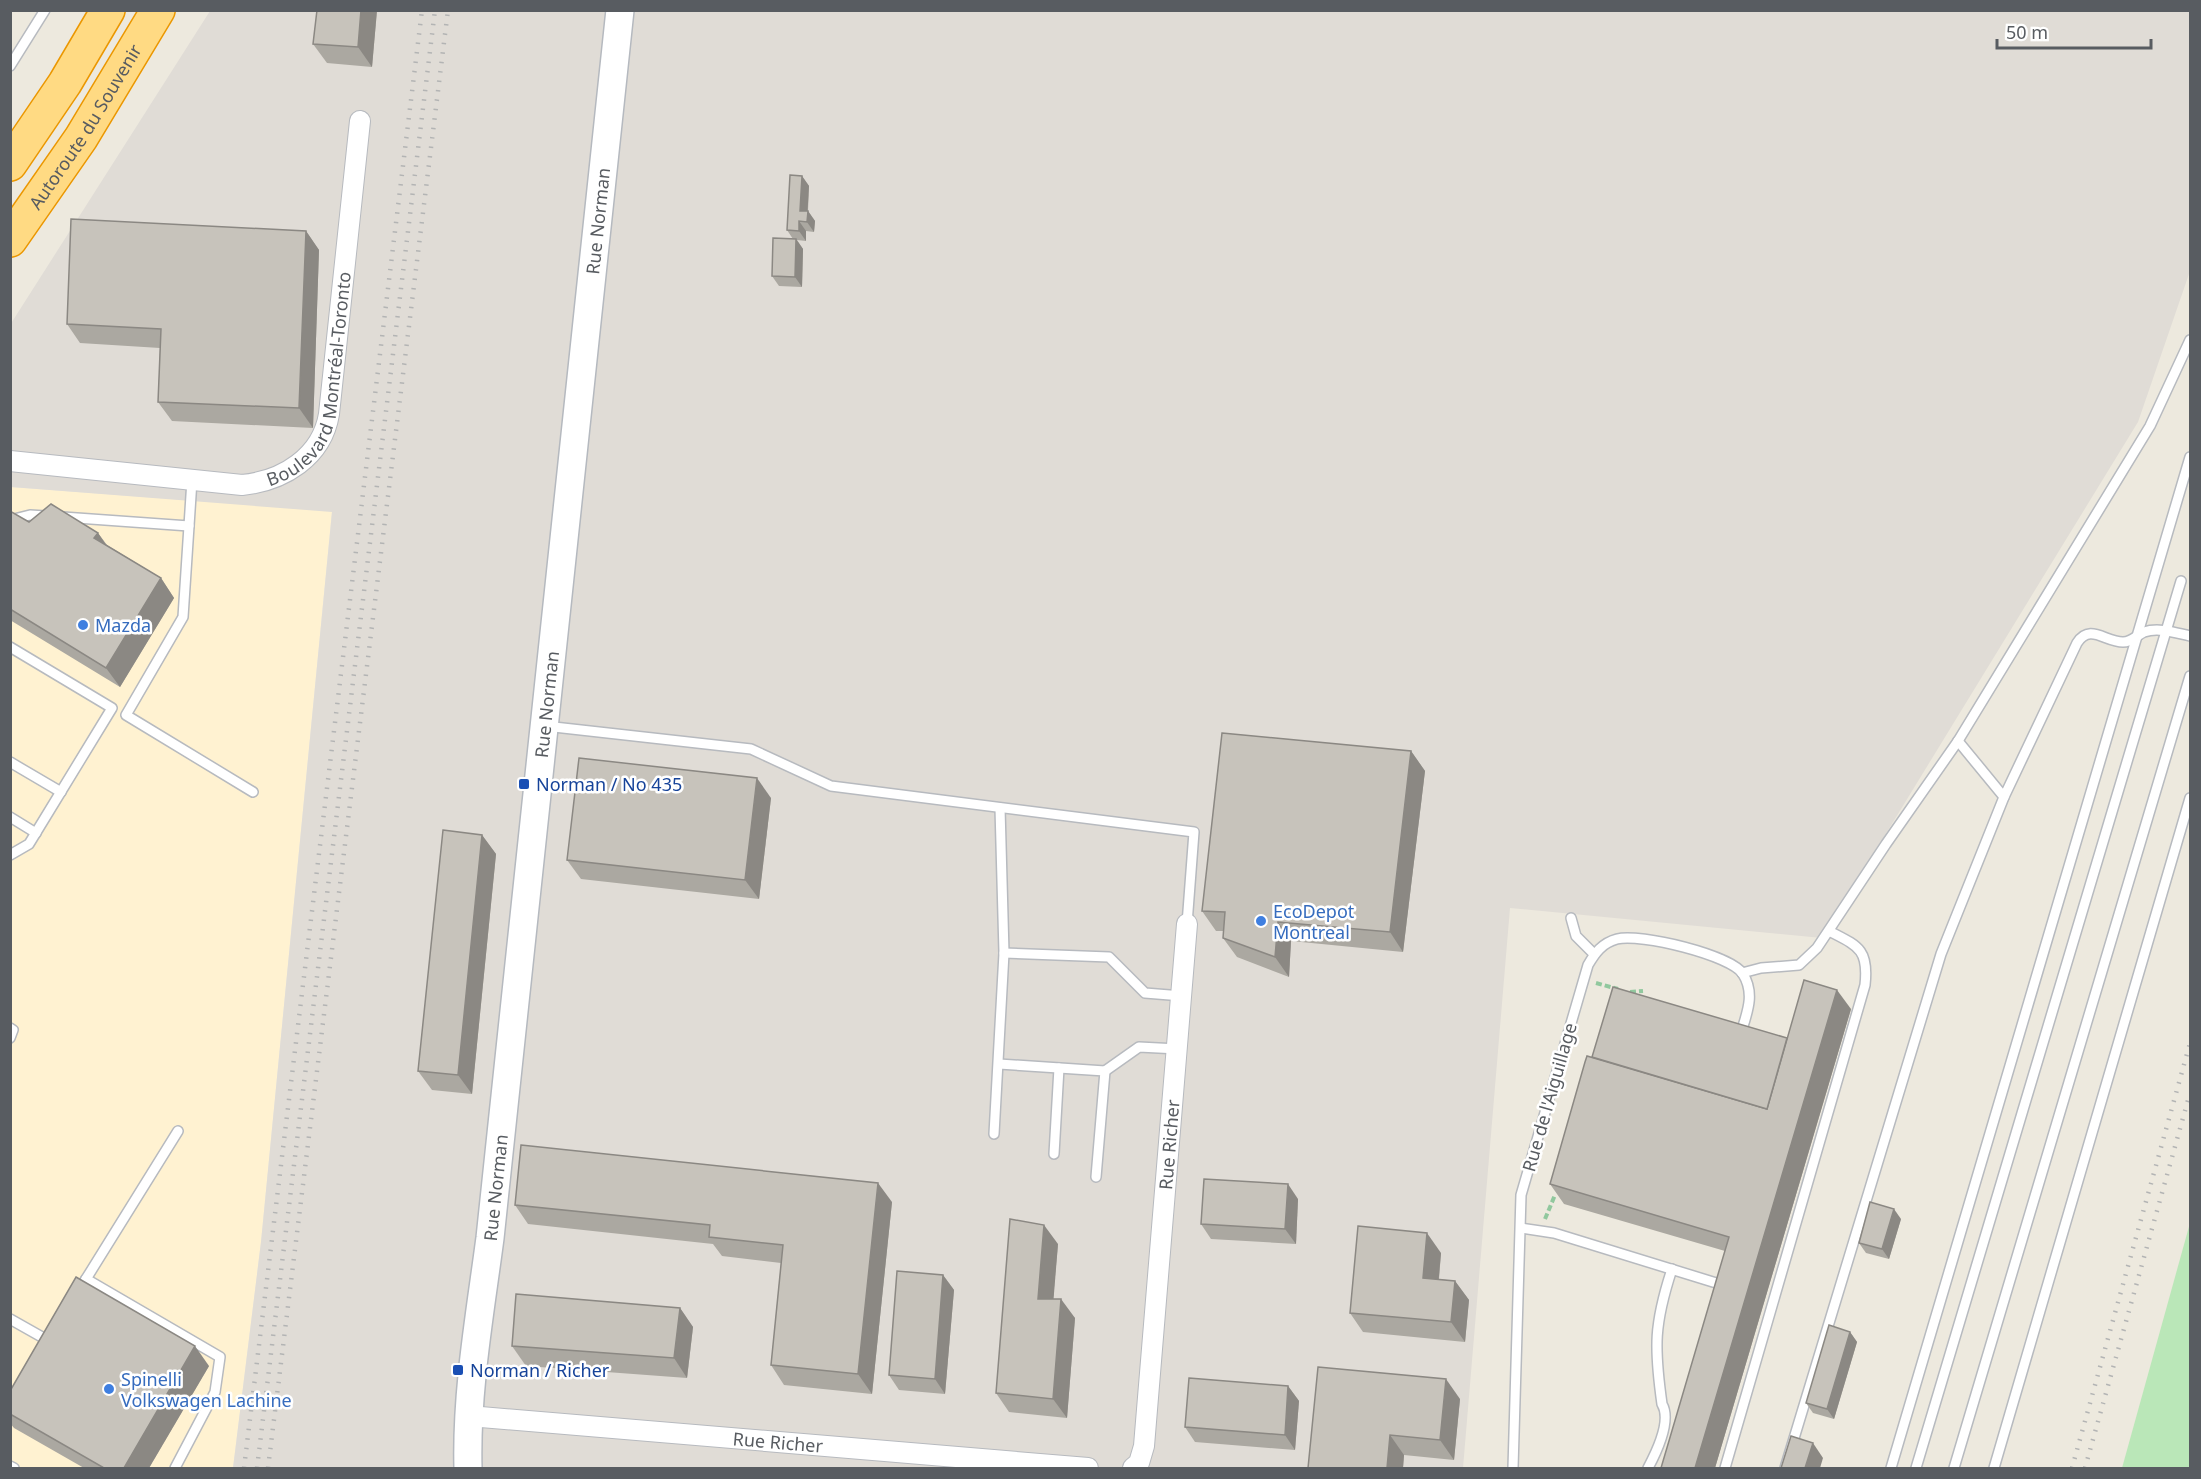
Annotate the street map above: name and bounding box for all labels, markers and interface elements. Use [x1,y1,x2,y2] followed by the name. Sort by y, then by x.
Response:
[1997,12,2152,50] scale bar
[2006,20,2048,44] text: 50 m
[23,39,147,214] street label: Autoroute du Souvenir
[580,166,615,276] street label: Rue Norman
[263,271,356,491] street label: Boulevard Montréal-Toronto
[95,613,151,637] place label: Mazda
[76,618,90,632] marker: Mazda
[529,650,564,759] street label: Rue Norman
[536,772,682,796] place label: Norman / No 435
[517,777,531,791] marker: Norman / No 435
[1273,899,1355,944] place label: EcoDepot Montreal
[1254,914,1268,928] marker: EcoDepot Montreal
[1516,1020,1582,1174] street label: Rue de l'Aiguillage
[1153,1098,1185,1191] street label: Rue Richer
[478,1133,513,1242] street label: Rue Norman
[470,1358,610,1382] place label: Norman / Richer
[451,1363,465,1377] marker: Norman / Richer
[121,1367,292,1412] place label: Spinelli Volkswagen Lachine
[102,1382,116,1396] marker: Spinelli Volkswagen Lachine
[732,1426,825,1458] street label: Rue Richer

